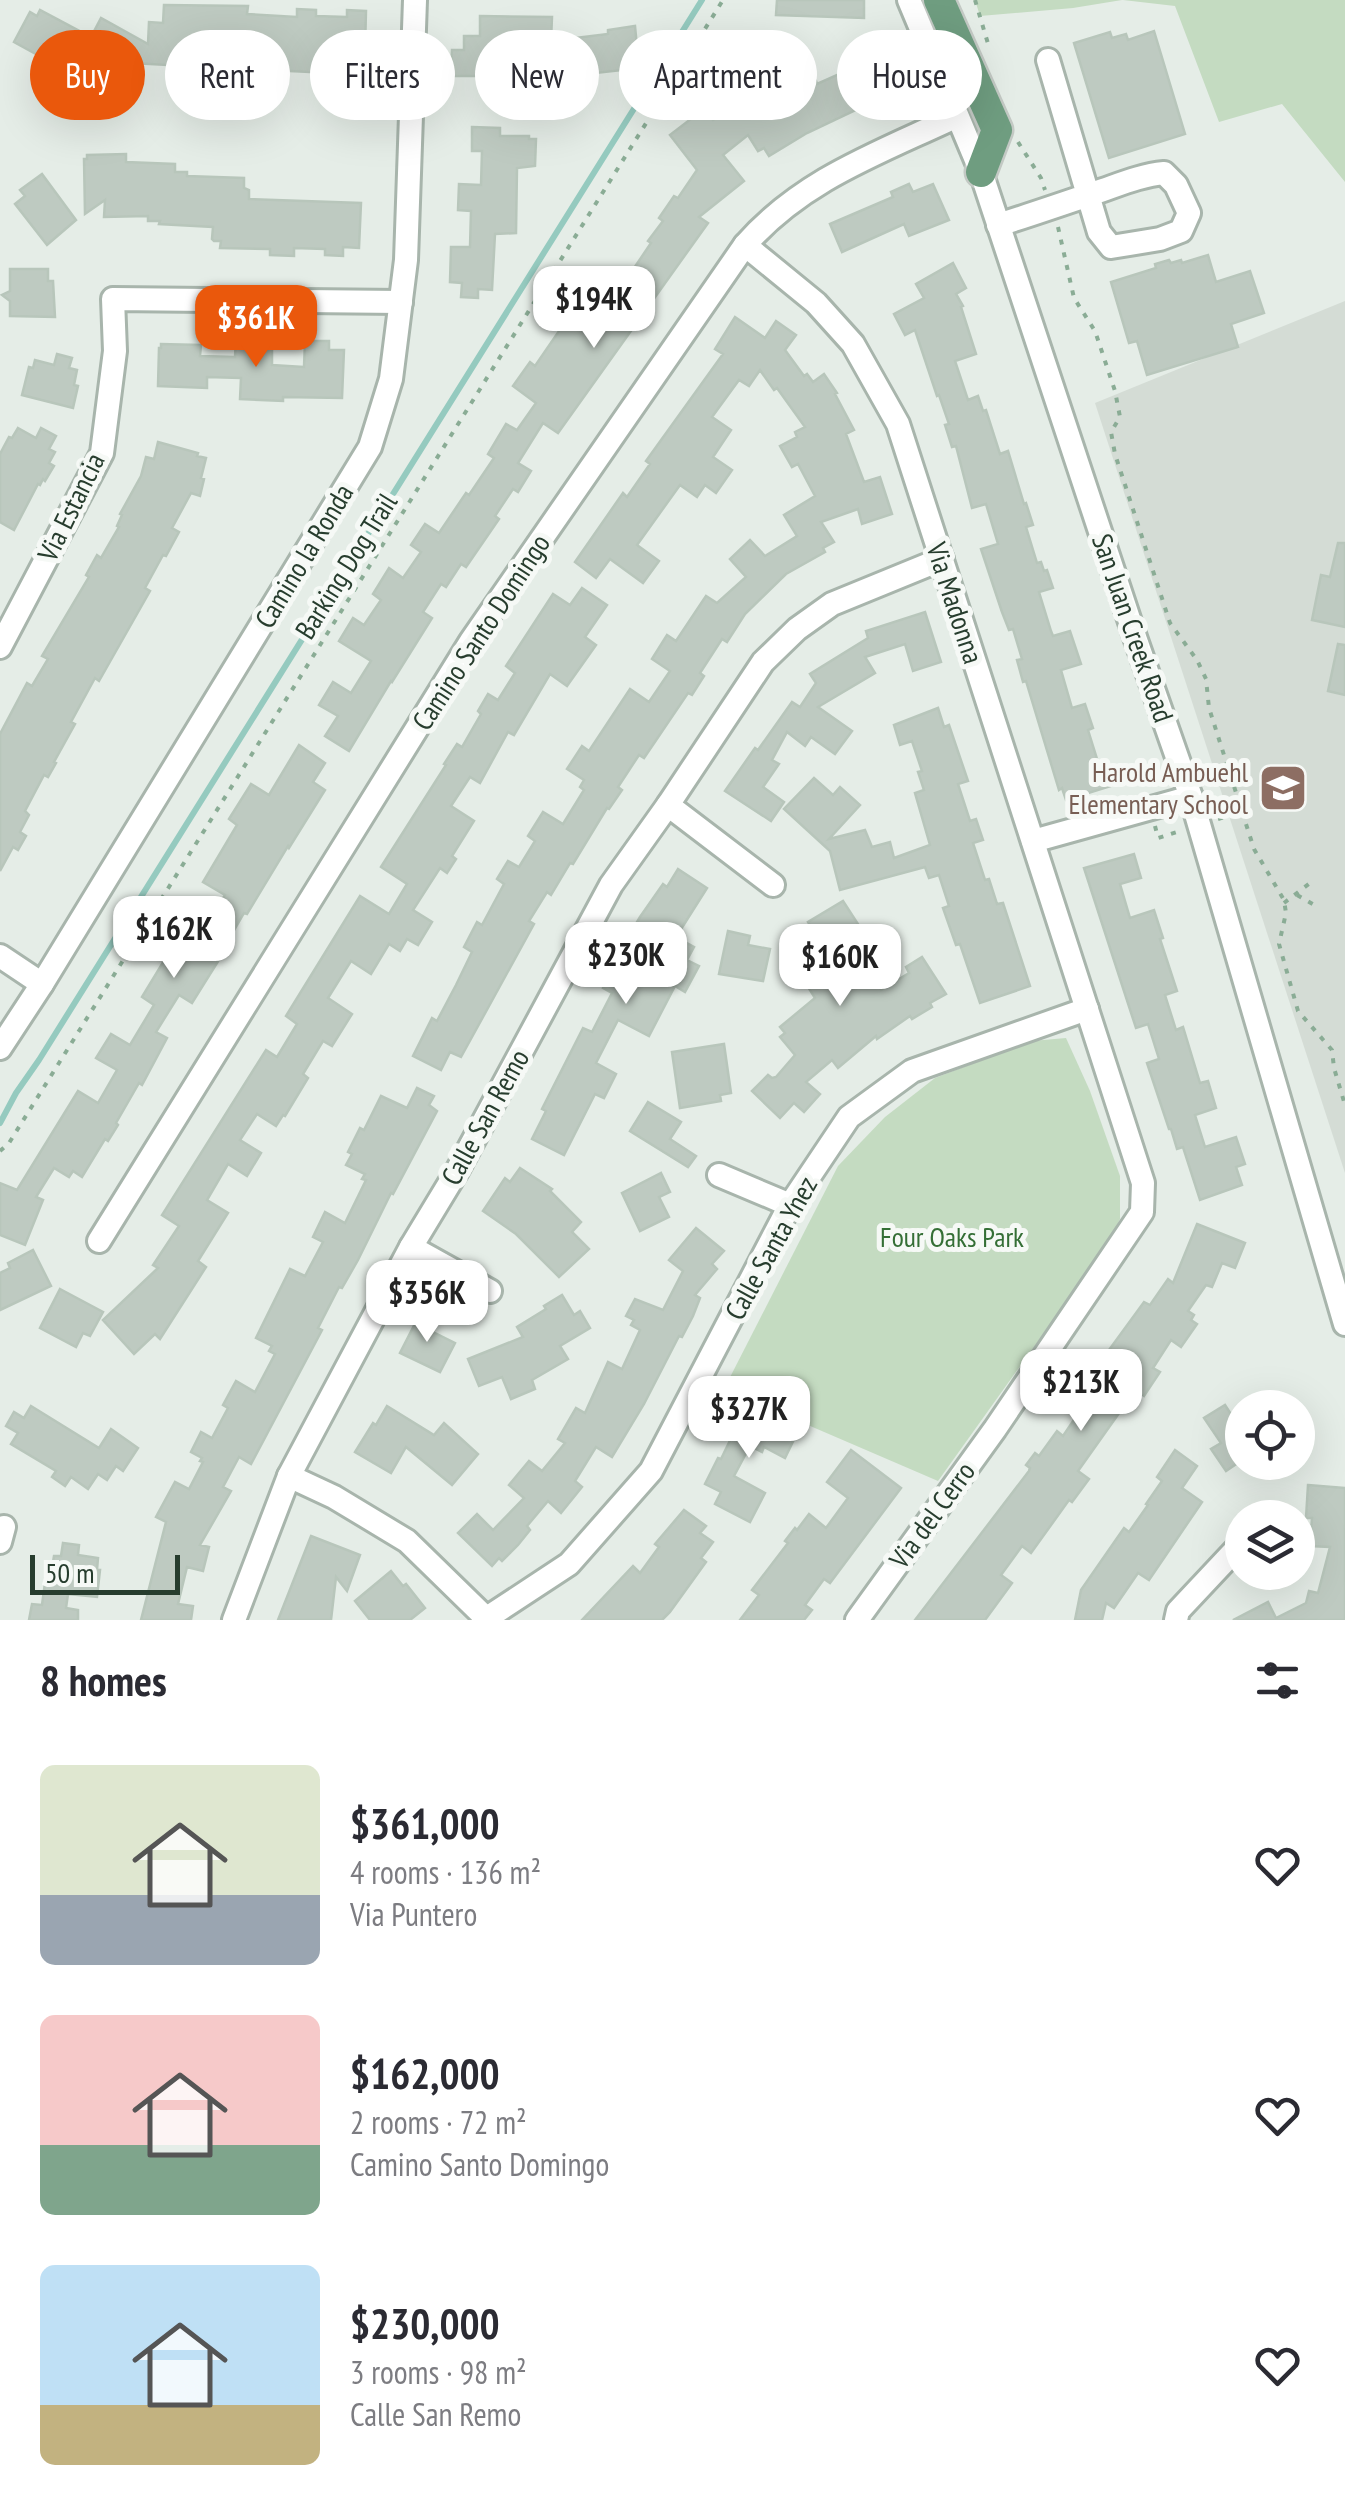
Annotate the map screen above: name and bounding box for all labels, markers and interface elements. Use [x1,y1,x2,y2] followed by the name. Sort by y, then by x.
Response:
[30,30,145,120] chip: Buy
[165,30,290,120] chip: Rent
[310,30,455,120] chip: Filters
[475,30,599,120] chip: New
[619,30,817,120] chip: Apartment
[837,30,982,120] chip: House
[524,266,664,351] pin: $194K
[555,277,633,319] text: $194K
[186,285,326,370] pin: $361K
[217,296,295,338] text: $361K
[28,446,113,568] street label: Via Estancia
[246,477,361,635] street label: Camino la Ronda
[286,486,405,646] street label: Barking Dog Trail
[403,527,558,737] street label: Camino Santo Domingo
[1084,529,1183,727] street label: San Juan Creek Road
[918,537,992,668] street label: Via Madonna
[1069,753,1248,822] place label: Harold Ambuehl Elementary School
[1257,762,1309,814] school or university icon: Harold Ambuehl Elementary School
[104,896,244,981] pin: $162K
[135,907,213,949] text: $162K
[556,922,696,1007] pin: $230K
[770,924,910,1009] pin: $160K
[587,933,665,975] text: $230K
[801,935,879,977] text: $160K
[432,1042,537,1191] street label: Calle San Remo
[716,1169,825,1326] street label: Calle Santa Ynez
[880,1218,1024,1255] park label: Four Oaks Park
[357,1260,497,1345] pin: $356K
[388,1271,466,1313] text: $356K
[1011,1349,1151,1434] pin: $213K
[1042,1360,1120,1402] text: $213K
[679,1376,819,1461] pin: $327K
[710,1387,788,1429] text: $327K
[1225,1390,1315,1590] map controls
[1225,1390,1315,1480] button: locate
[880,1454,983,1576] street label: Via del Cerro
[1225,1500,1315,1590] button: layers
[30,1550,180,1594] scale bar
[45,1554,94,1591] text: 50 m
[40,1653,167,1708] text: 8 homes
[1250,1653,1305,1708] icon: filters
[350,1796,500,1851] text: $361,000
[120,1805,240,1925] icon: home
[1250,1838,1305,1893] icon: heart
[350,1851,541,1893] text: 4 rooms · 136 m²
[350,1893,477,1935] text: Via Puntero
[350,2046,500,2101] text: $162,000
[120,2055,240,2175] icon: home
[1250,2088,1305,2143] icon: heart
[350,2101,527,2143] text: 2 rooms · 72 m²
[350,2143,609,2185] text: Camino Santo Domingo
[350,2296,500,2351] text: $230,000
[120,2305,240,2425] icon: home
[1250,2338,1305,2393] icon: heart
[350,2351,527,2393] text: 3 rooms · 98 m²
[350,2393,521,2435] text: Calle San Remo

